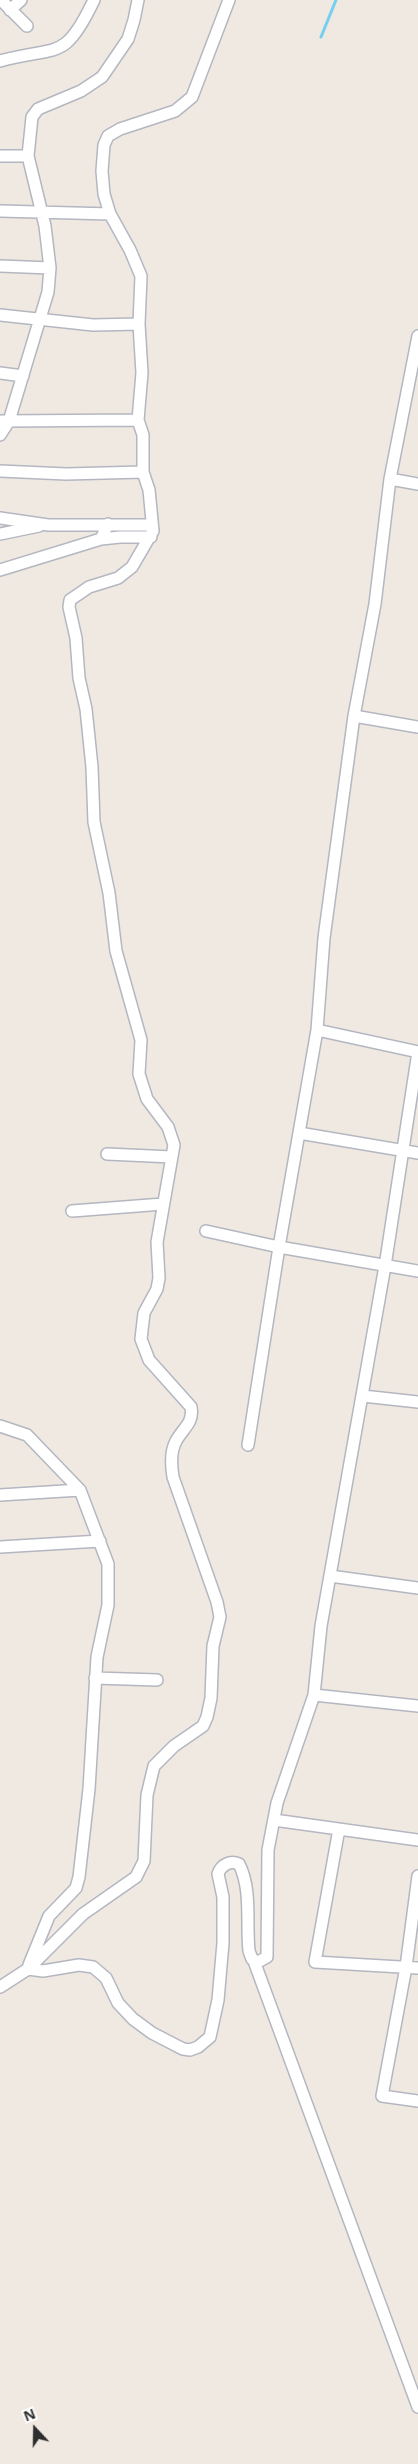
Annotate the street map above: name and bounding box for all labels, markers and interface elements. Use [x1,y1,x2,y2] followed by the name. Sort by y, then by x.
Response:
[10,2404,60,2454] north arrow
[21,2404,38,2425] text: N

